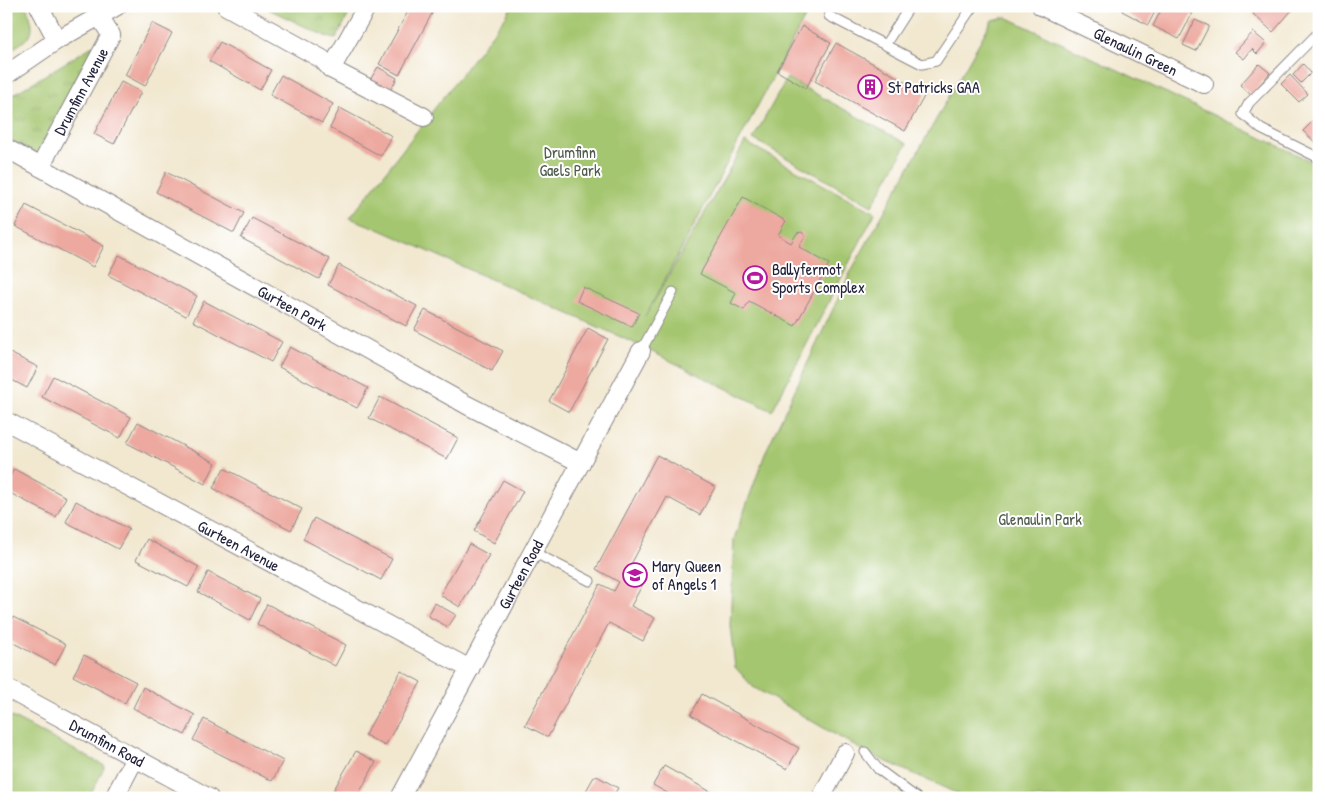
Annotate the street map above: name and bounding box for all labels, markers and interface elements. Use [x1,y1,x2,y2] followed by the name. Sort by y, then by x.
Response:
[1090,22,1181,81] street label: Glenaulin Green
[48,43,114,139] street label: Drumfinn Avenue
[857,74,883,100] building icon: St Patricks GAA
[888,76,980,98] place label: St Patricks GAA
[539,141,601,181] park label: Drumfinn Gaels Park
[772,258,865,298] place label: Ballyfermot Sports Complex
[742,265,768,291] sports icon: Ballyfermot Sports Complex
[254,280,331,336] street label: Gurteen Park
[998,508,1082,530] park label: Glenaulin Park
[194,515,284,577] street label: Gurteen Avenue
[493,536,548,613] street label: Gurteen Road
[652,555,721,595] place label: Mary Queen of Angels 1
[622,562,648,588] school or university icon: Mary Queen of Angels 1
[66,714,148,772] street label: Drumfinn Road

